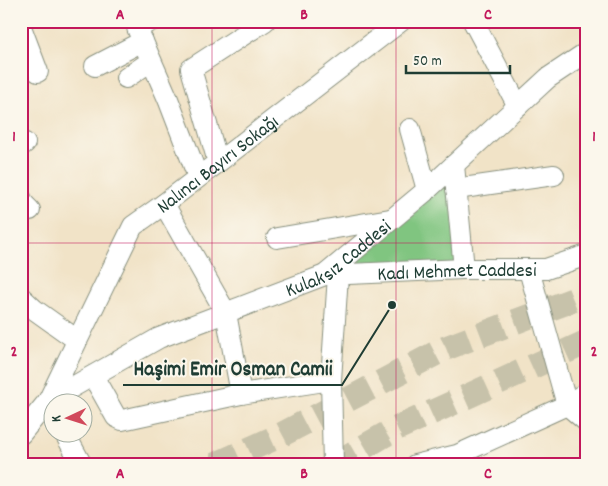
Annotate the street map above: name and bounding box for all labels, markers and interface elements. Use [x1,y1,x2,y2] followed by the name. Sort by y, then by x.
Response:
[116,4,125,27] text: A
[300,4,308,27] text: B
[484,4,492,27] text: C
[406,42,509,74] scale bar
[413,51,442,73] text: 50 m
[152,109,286,222] street label: Nalıncı Bayırı Sokağı
[12,126,16,149] text: 1
[592,126,596,149] text: 1
[282,214,399,306] street label: Kulaksız Caddesi
[377,258,537,290] street label: Kadı Mehmet Caddesi
[11,341,18,364] text: 2
[591,341,598,364] text: 2
[123,349,342,385] callout: Haşimi Emir Osman Camii
[133,356,333,386] text: Haşimi Emir Osman Camii
[42,394,92,444] north arrow
[47,414,67,423] text: K
[116,463,125,486] text: A
[300,463,308,486] text: B
[484,463,492,486] text: C

